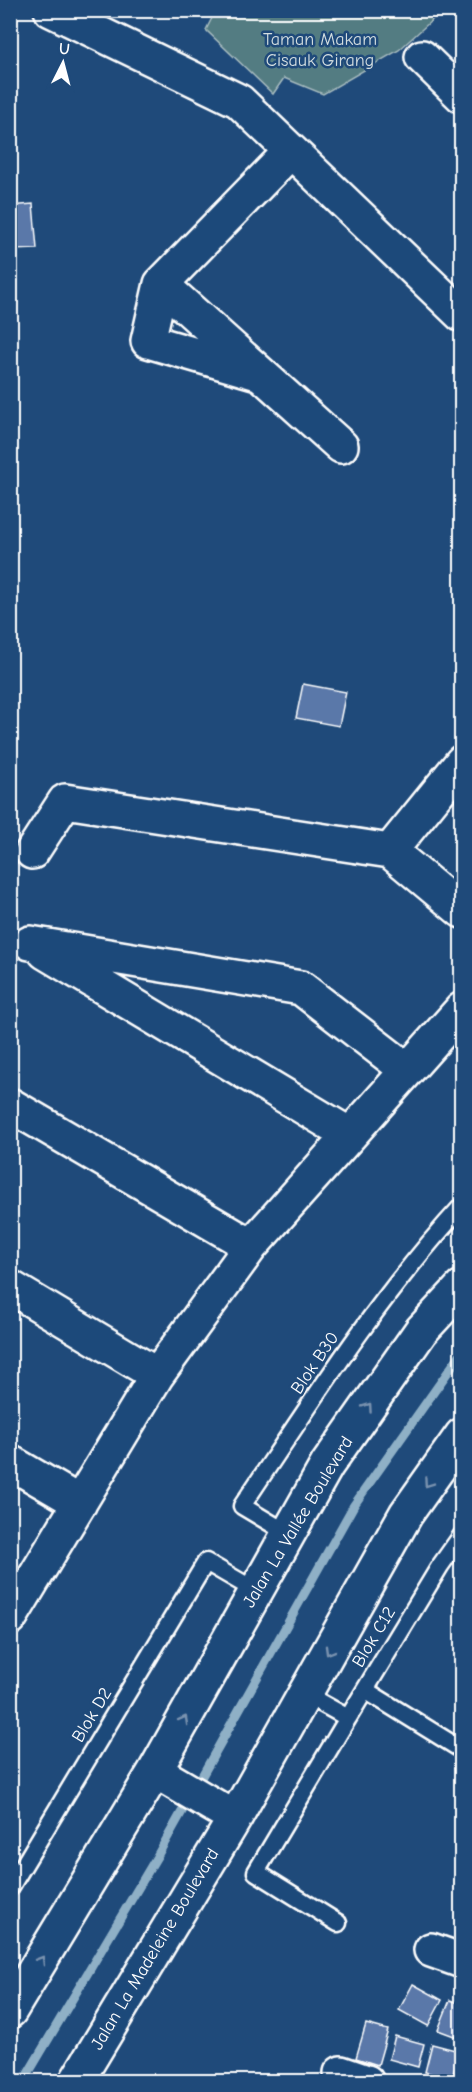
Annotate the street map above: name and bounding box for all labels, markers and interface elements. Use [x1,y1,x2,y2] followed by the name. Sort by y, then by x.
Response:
[263,29,377,71] park label: Taman Makam Cisauk Girang
[33,33,93,93] north arrow
[58,40,71,59] text: U
[287,1328,343,1398] street label: Blok B30
[361,1403,372,1414] one-way arrow
[239,1433,357,1611] street label: Jalan La Vallée Boulevard
[424,1476,435,1487] one-way arrow
[348,1603,400,1671] street label: Blok C12
[325,1645,336,1655] one-way arrow
[68,1684,116,1746] street label: Blok D2
[176,1715,188,1726] one-way arrow
[86,1845,224,2053] street label: Jalan La Madeleine Boulevard
[33,1956,45,1966] one-way arrow

